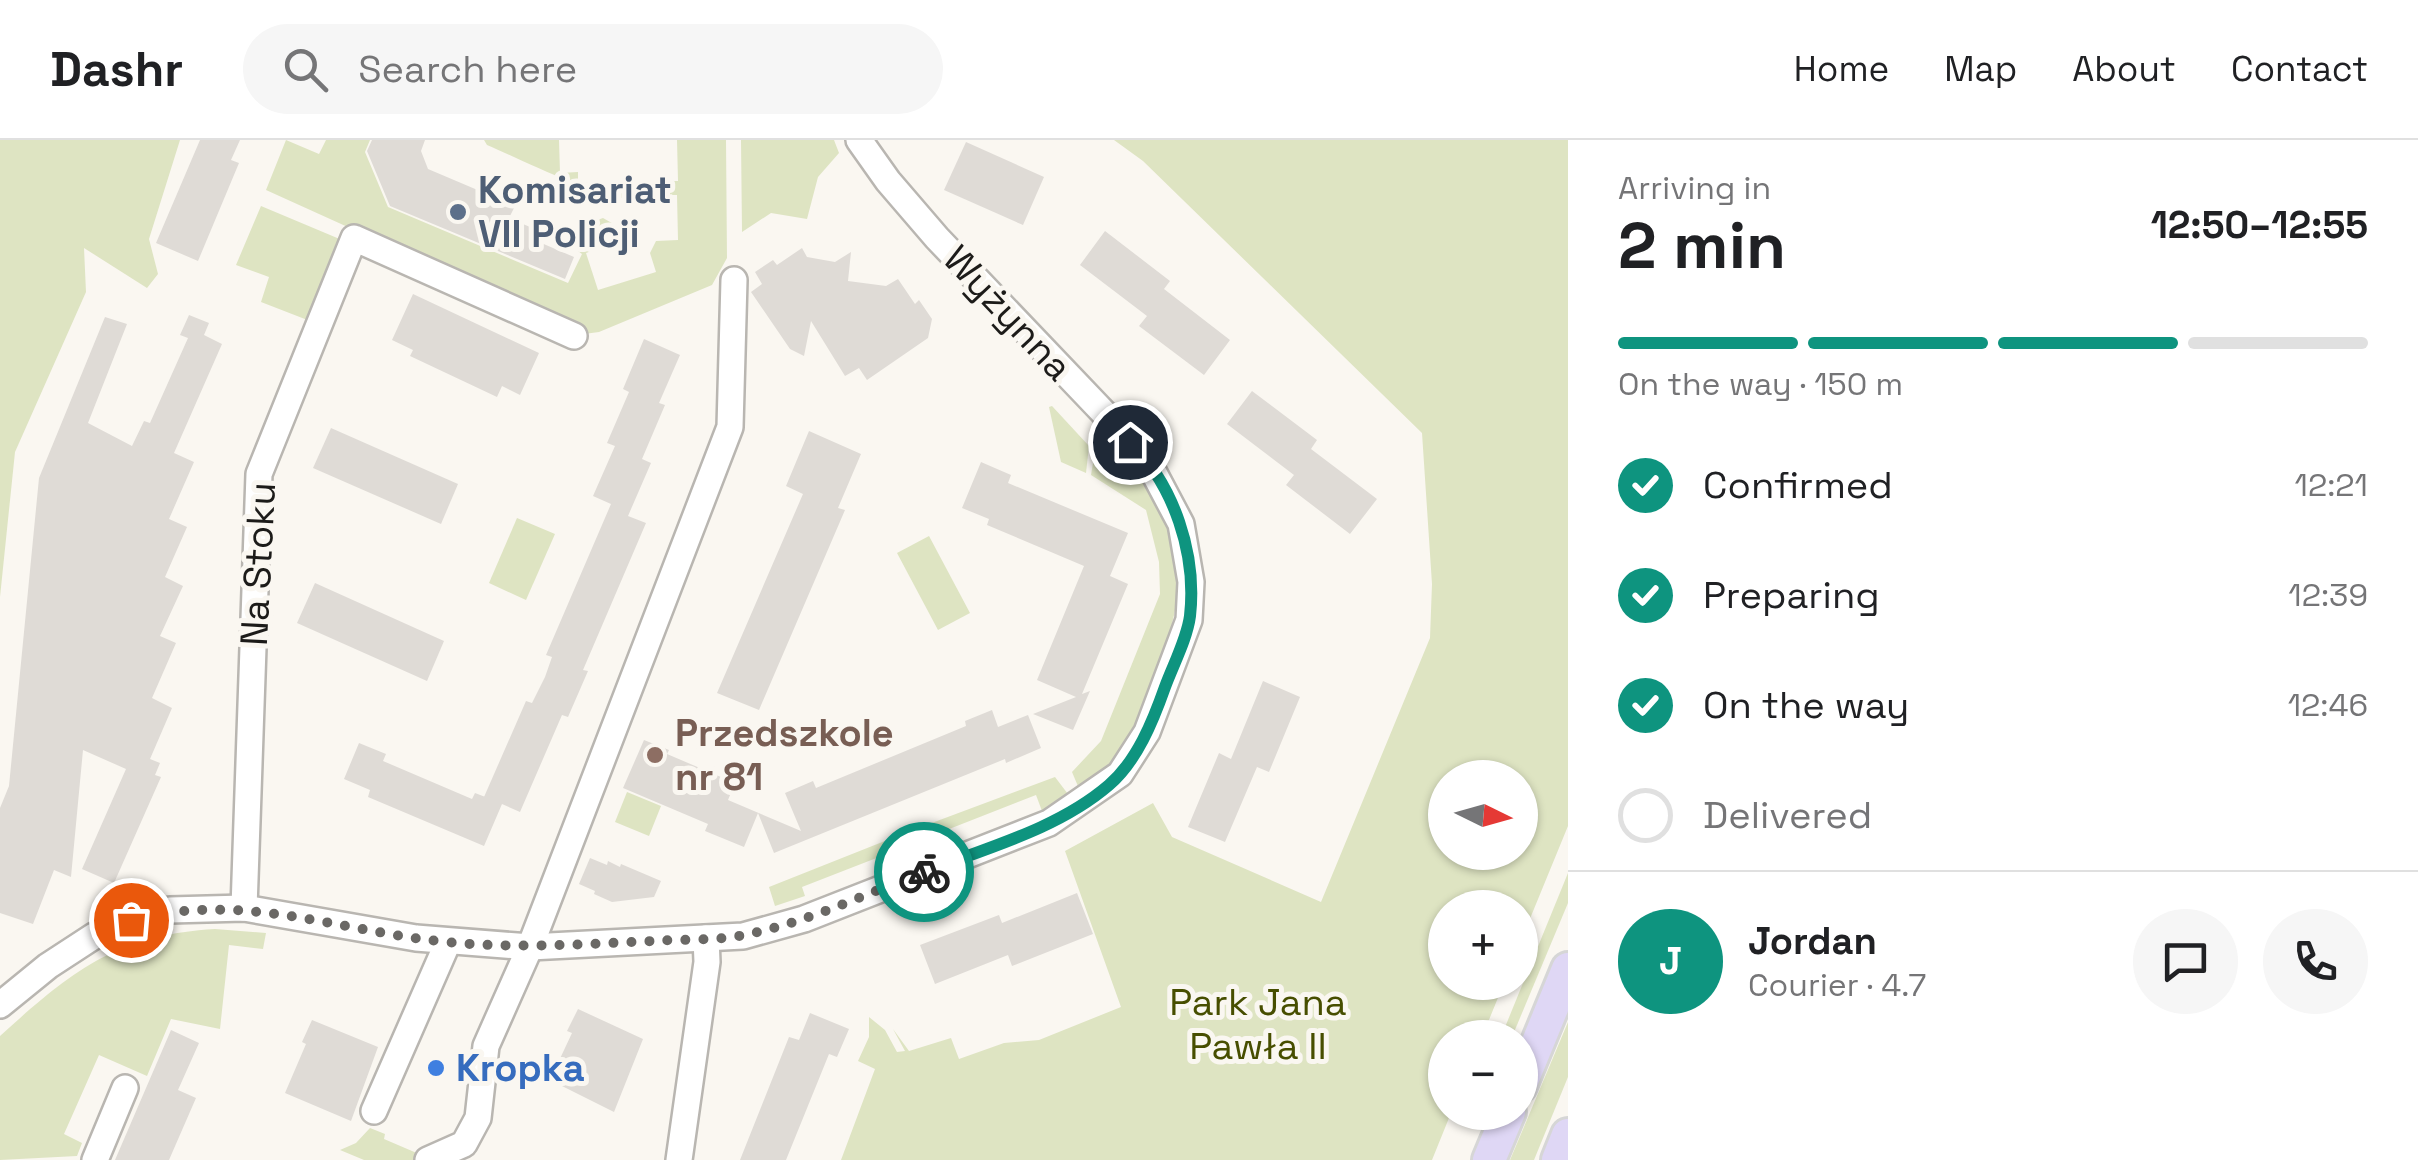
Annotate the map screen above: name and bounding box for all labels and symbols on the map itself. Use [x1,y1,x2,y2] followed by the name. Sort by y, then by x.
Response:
[478,166,672,258] place label: Komisariat VII Policji
[447,201,469,223] marker: Komisariat VII Policji
[933,235,1083,391] street label: Wyżynna
[1088,400,1173,485] pin
[230,481,286,647] street label: Na Stoku
[675,709,894,801] place label: Przedszkole nr 81
[644,744,666,766] marker: Przedszkole nr 81
[1428,760,1538,870] north arrow
[874,822,974,922] courier
[89,878,174,963] pin
[1169,978,1347,1070] park label: Park Jana Pawła II
[456,1044,585,1092] place label: Kropka
[425,1057,447,1079] marker: Kropka

